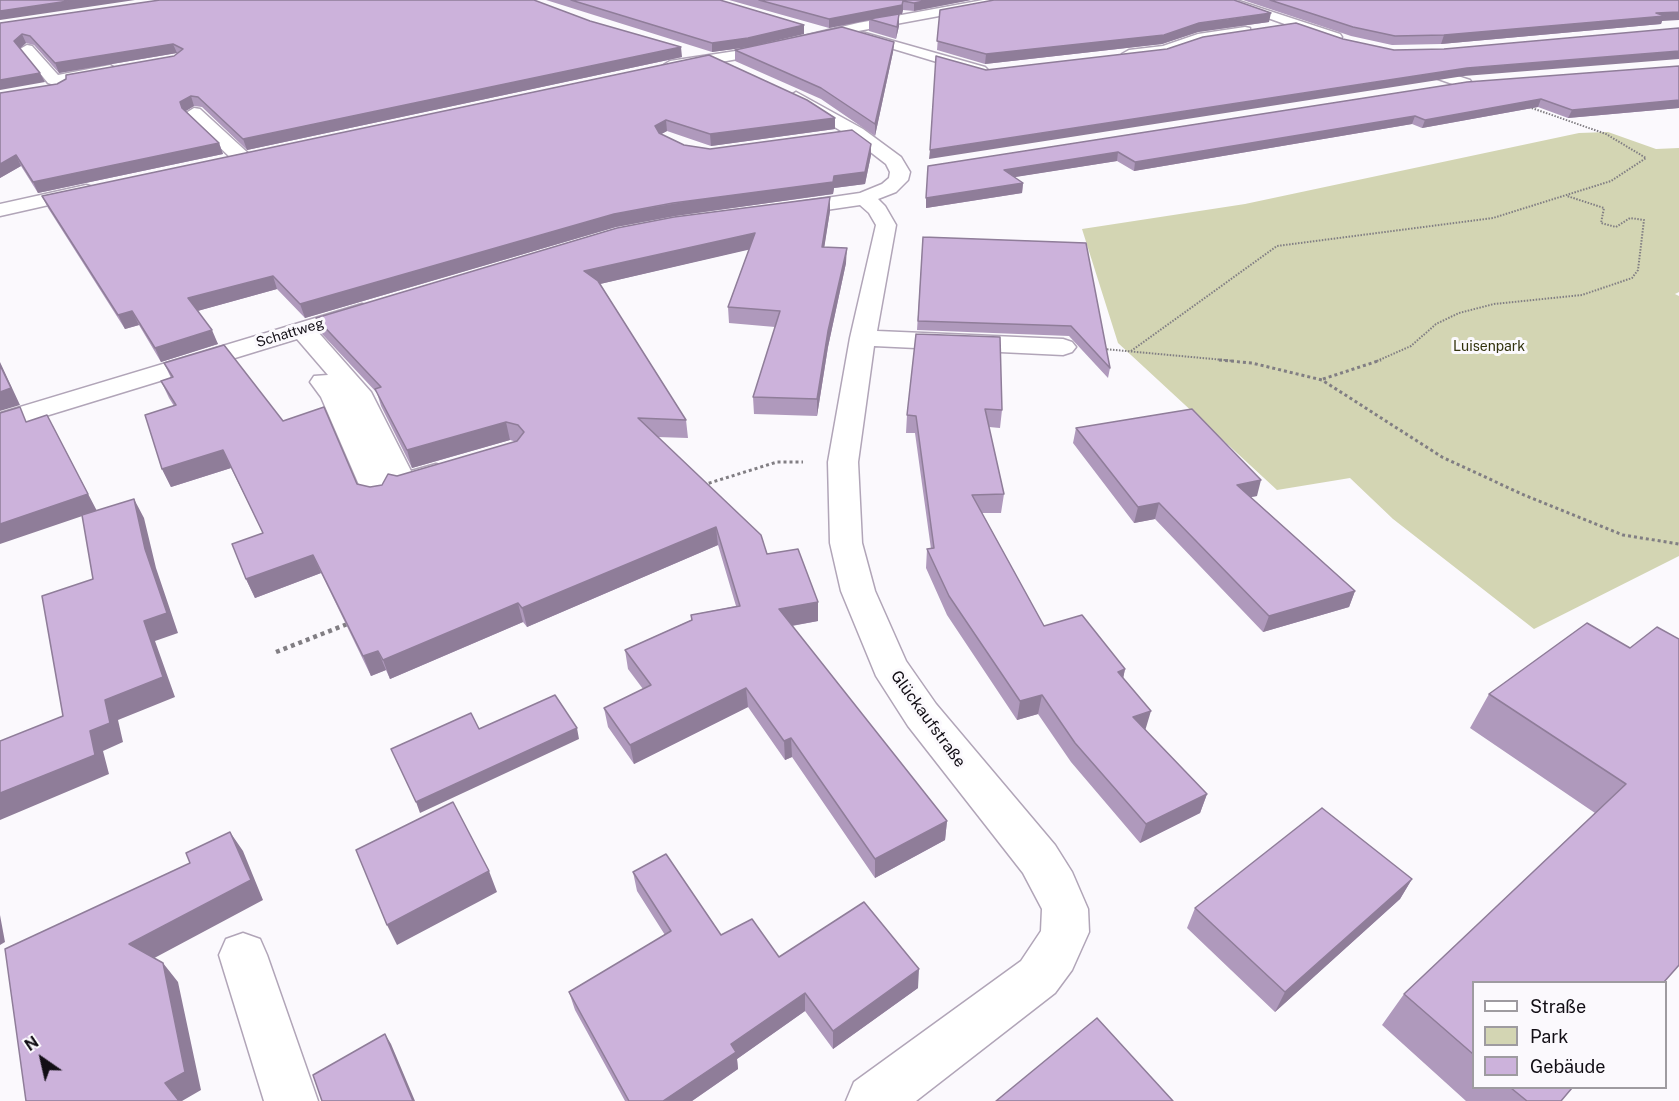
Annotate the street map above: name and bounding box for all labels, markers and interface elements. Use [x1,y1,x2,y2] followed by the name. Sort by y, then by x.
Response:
[254,315,326,351] street label: Schattweg
[1453,339,1525,355] park label: Luisenpark
[887,667,969,771] street label: Glückaufstraße
[1472,981,1667,1089] legend
[1530,996,1586,1017] text: Straße
[1530,1026,1568,1047] text: Park
[12,1029,72,1089] north arrow
[21,1032,42,1055] text: N
[1530,1056,1605,1077] text: Gebäude

